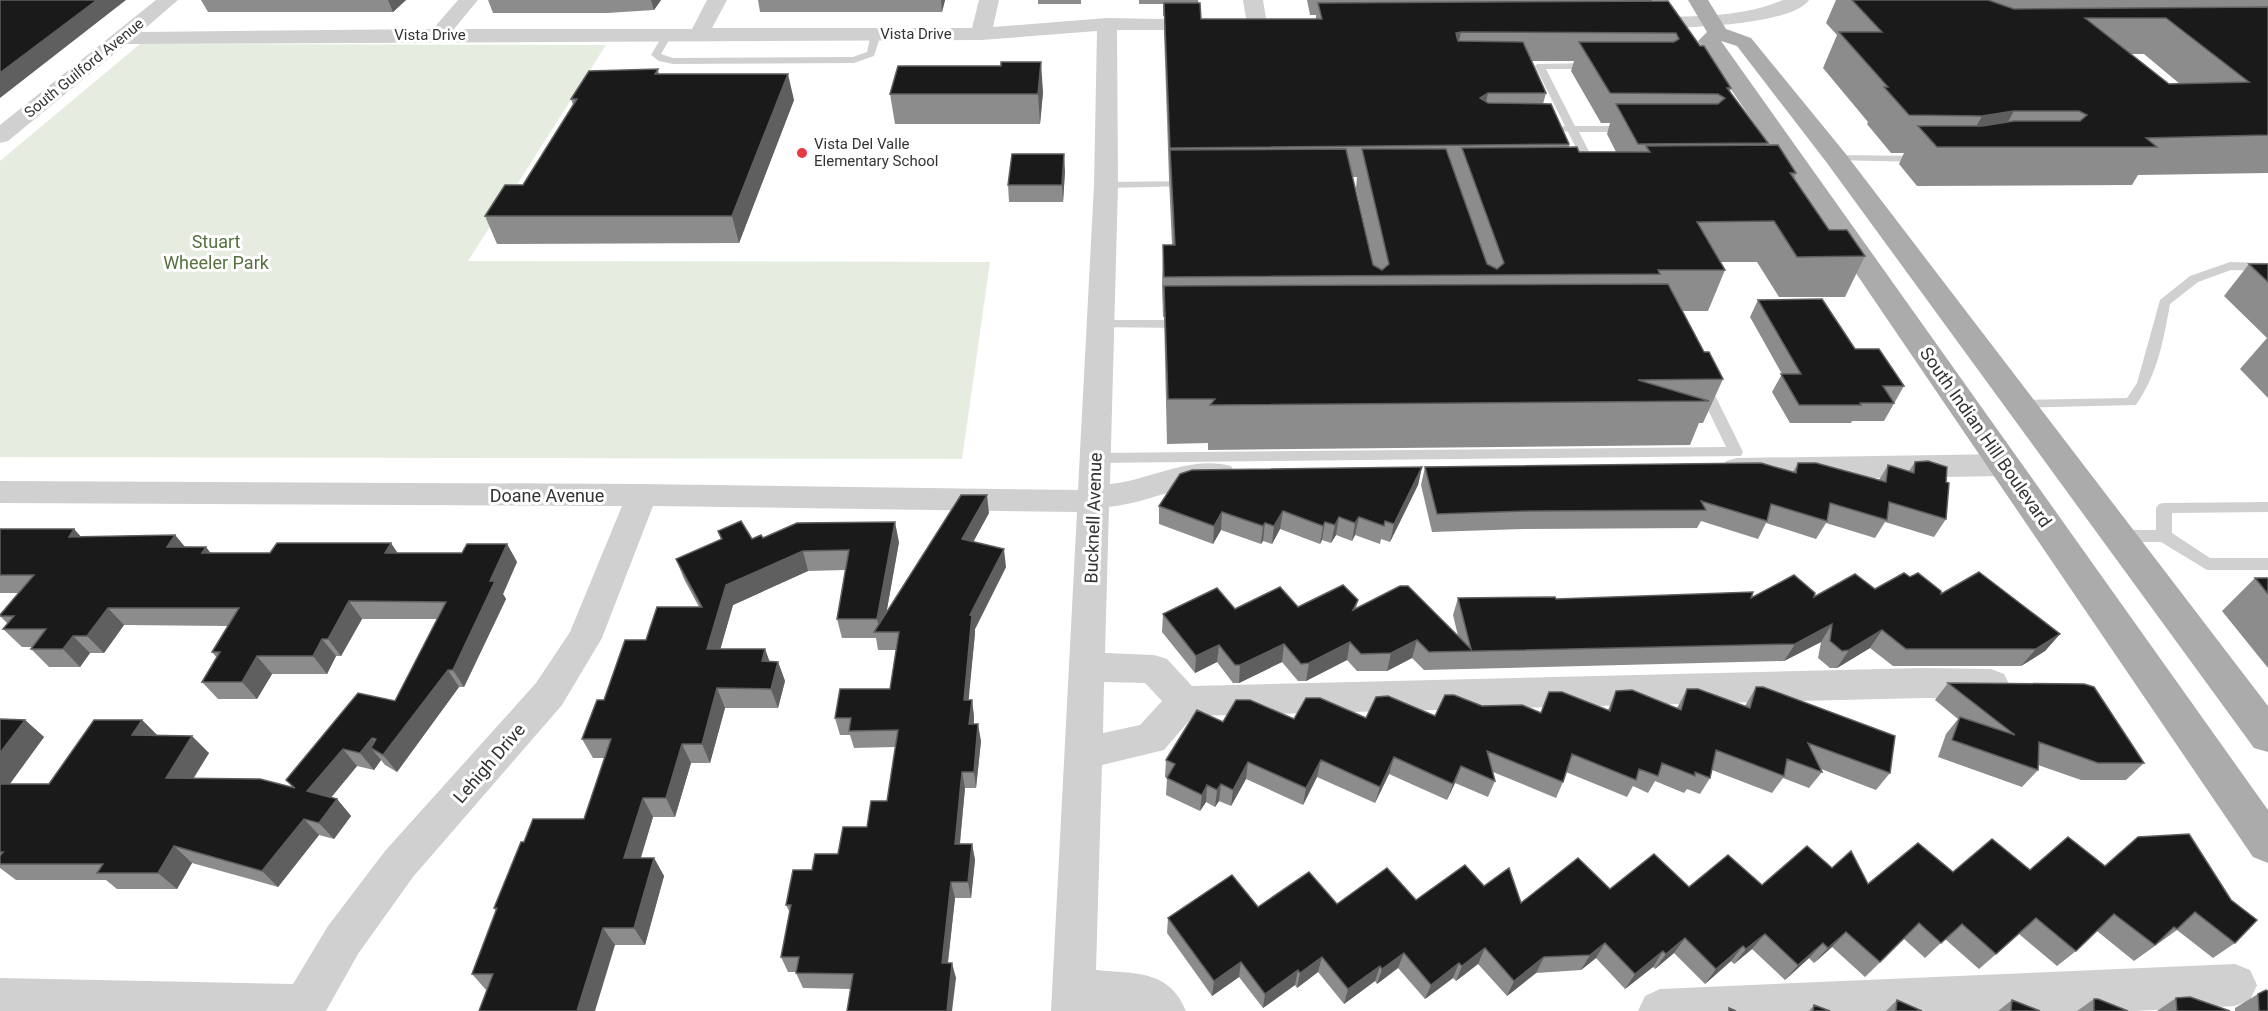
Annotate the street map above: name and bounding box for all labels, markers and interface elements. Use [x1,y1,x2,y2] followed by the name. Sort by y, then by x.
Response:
[21,14,147,122] street label: South Guilford Avenue
[880,25,952,43] street label: Vista Drive
[394,26,466,44] street label: Vista Drive
[814,135,938,170] place label: Vista Del Valle Elementary School
[795,146,809,160] marker: Vista Del Valle Elementary School
[163,231,270,273] park label: Stuart Wheeler Park
[1916,343,2056,531] street label: South Indian Hill Boulevard
[1080,452,1106,584] street label: Bucknell Avenue
[490,485,604,506] street label: Doane Avenue
[449,719,529,807] street label: Lehigh Drive

